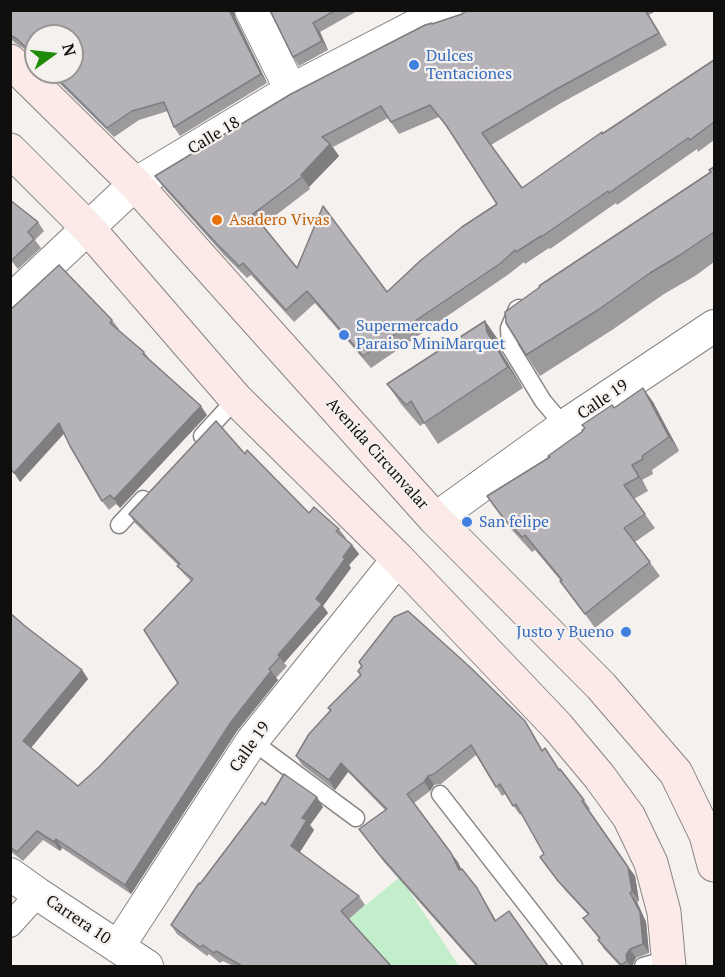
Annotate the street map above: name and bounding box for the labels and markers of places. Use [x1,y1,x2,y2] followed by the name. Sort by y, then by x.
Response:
[426,46,512,84] place label: Dulces Tentaciones
[407,58,421,72] marker: Dulces Tentaciones
[229,210,330,230] place label: Asadero Vivas
[210,213,224,227] marker: Asadero Vivas
[356,316,505,354] place label: Supermercado Paraiso MiniMarquet
[337,328,351,342] marker: Supermercado Paraiso MiniMarquet
[479,512,549,532] place label: San felipe
[460,515,474,529] marker: San felipe
[516,622,614,642] place label: Justo y Bueno
[619,625,633,639] marker: Justo y Bueno

